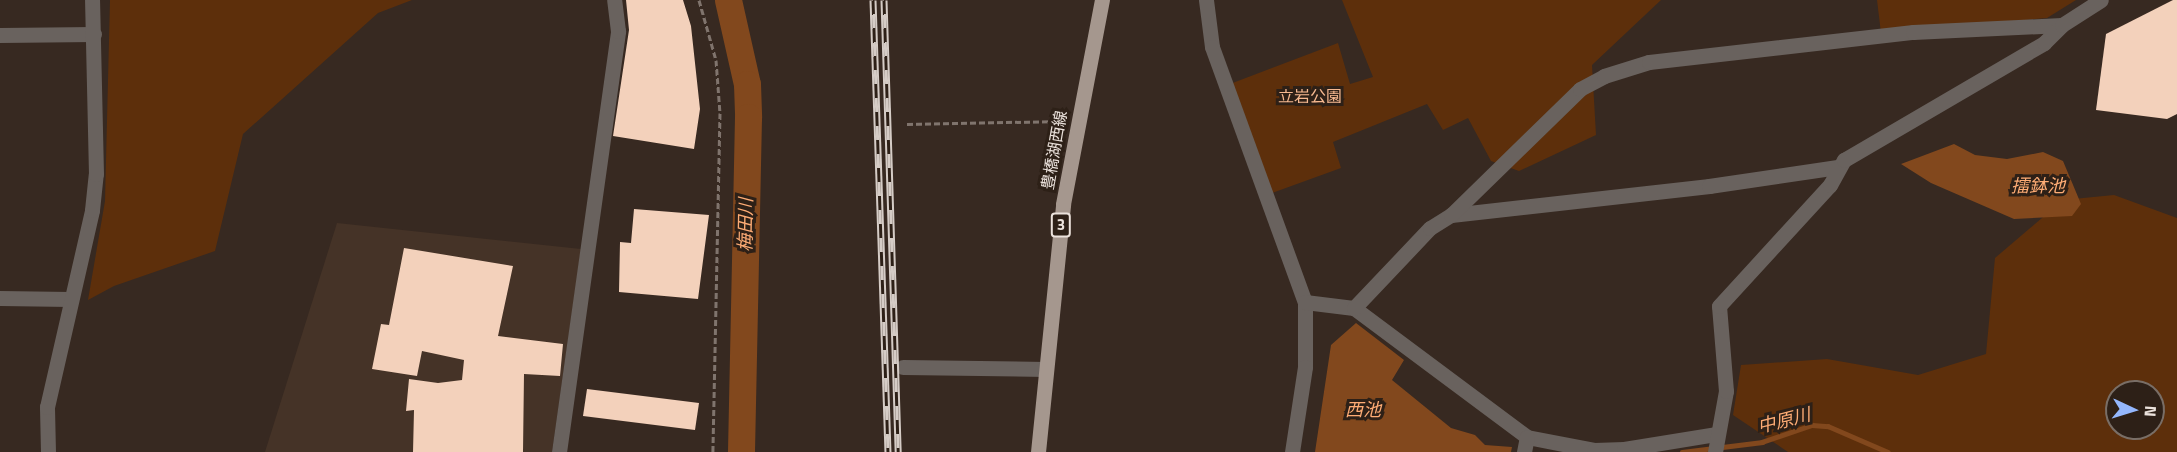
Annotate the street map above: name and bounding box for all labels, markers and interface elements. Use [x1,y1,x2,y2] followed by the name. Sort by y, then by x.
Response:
[1278,86,1342,106] park label: 立岩公園
[1038,109,1070,191] street label: 豊橋湖西線
[2011,175,2065,197] water label: 擂鉢池
[735,198,757,252] water label: 梅田川
[1050,213,1072,237] road number: 3
[2105,380,2165,440] north arrow
[1345,399,1381,421] water label: 西池
[1755,404,1813,438] water label: 中原川
[2139,405,2163,417] text: N

